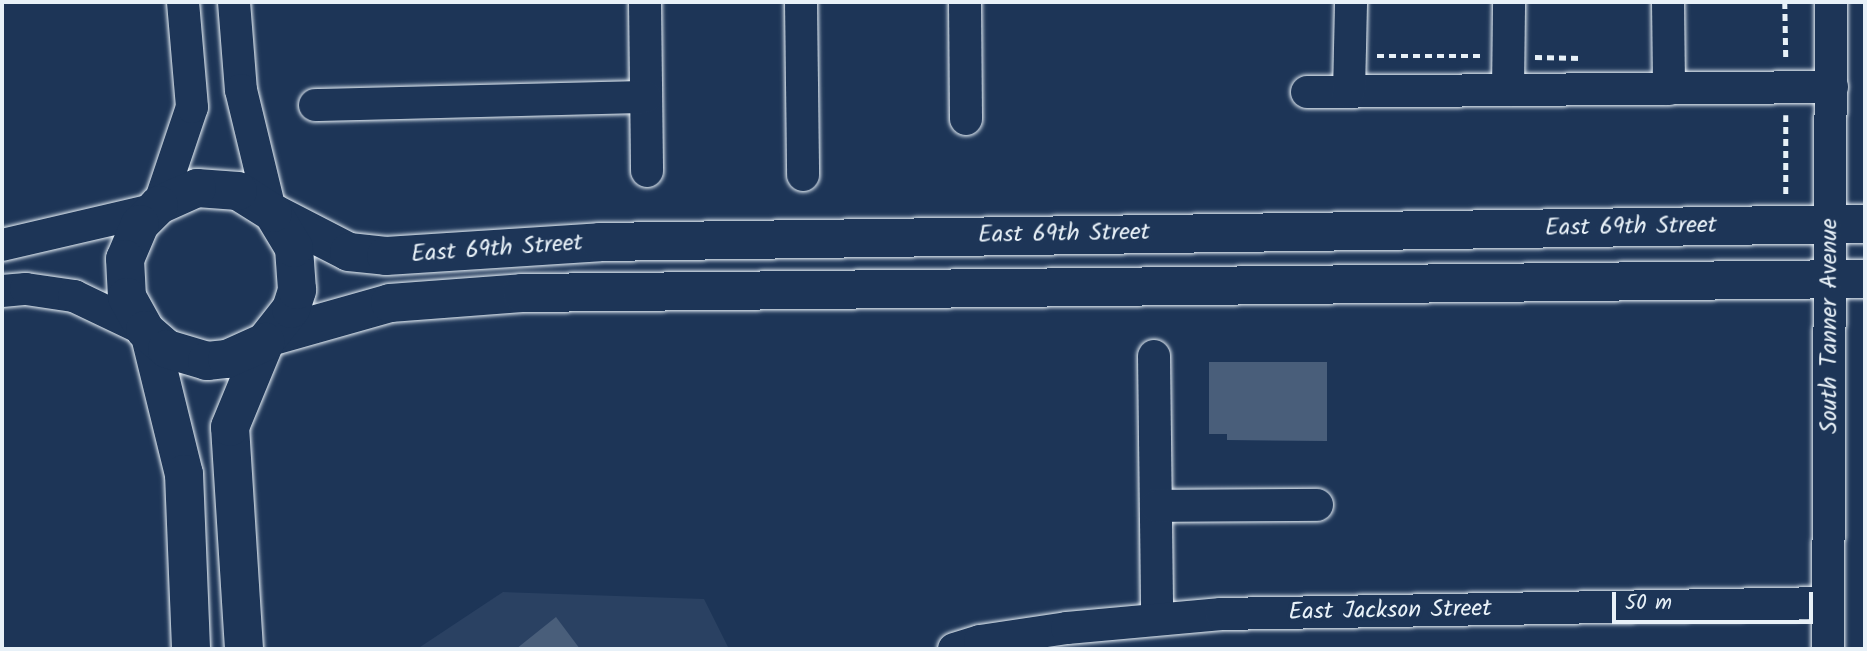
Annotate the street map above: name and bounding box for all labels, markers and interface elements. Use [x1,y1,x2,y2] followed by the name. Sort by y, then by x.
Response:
[1545,211,1717,243] street label: East 69th Street
[978,218,1150,250] street label: East 69th Street
[1816,218,1844,434] street label: South Tanner Avenue
[410,229,584,269] street label: East 69th Street
[1615,578,1816,622] scale bar
[1625,587,1672,620] text: 50 m
[1288,595,1492,627] street label: East Jackson Street

